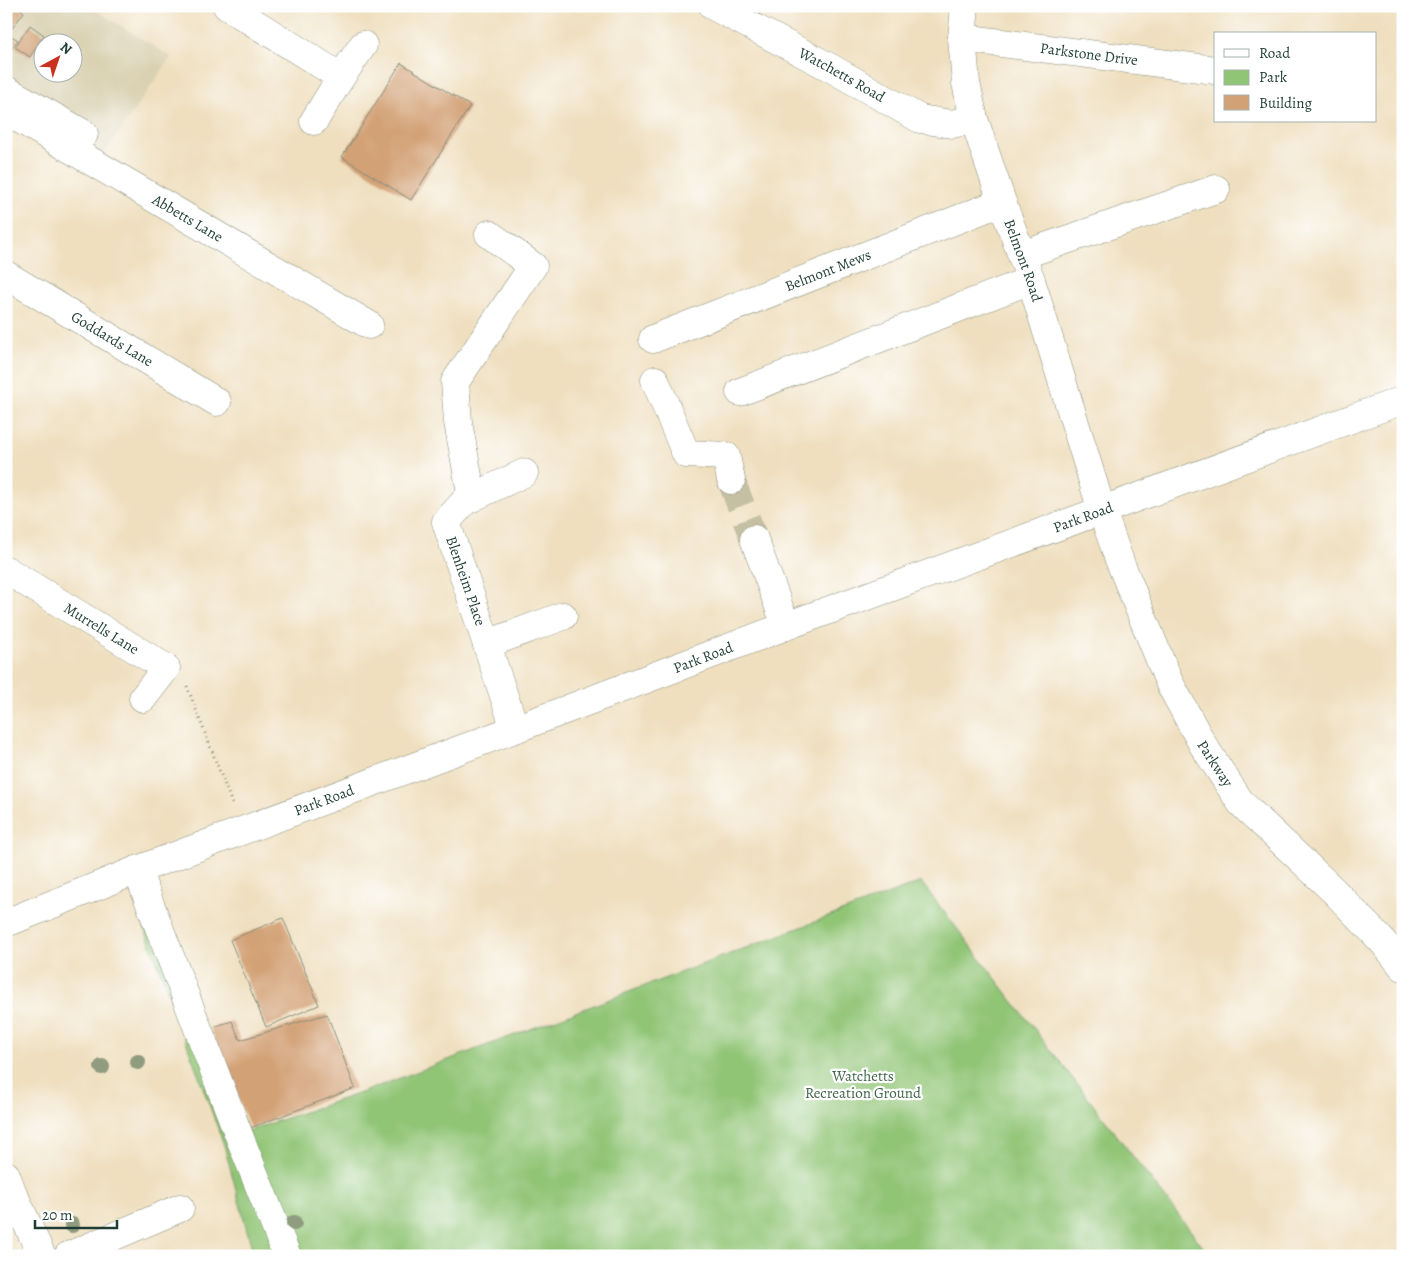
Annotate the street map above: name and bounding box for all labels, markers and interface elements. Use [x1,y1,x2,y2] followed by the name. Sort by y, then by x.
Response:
[32,32,82,82] north arrow
[1214,32,1376,122] legend
[56,38,76,59] text: N
[1039,38,1139,70] street label: Parkstone Drive
[794,42,889,107] street label: Watchetts Road
[1259,43,1291,63] text: Road
[1259,67,1288,87] text: Park
[1259,93,1312,113] text: Building
[148,189,227,247] street label: Abbetts Lane
[999,216,1047,305] street label: Belmont Road
[782,244,874,296] street label: Belmont Mews
[67,307,157,372] street label: Goddards Lane
[1050,497,1117,537] street label: Park Road
[441,533,491,629] street label: Blenheim Place
[60,598,143,659] street label: Murrells Lane
[670,637,737,678] street label: Park Road
[1192,736,1238,791] street label: Parkway
[291,780,358,820] street label: Park Road
[805,1066,922,1103] park label: Watchetts Recreation Ground
[35,1197,118,1229] scale bar
[42,1205,73,1225] text: 20 m

